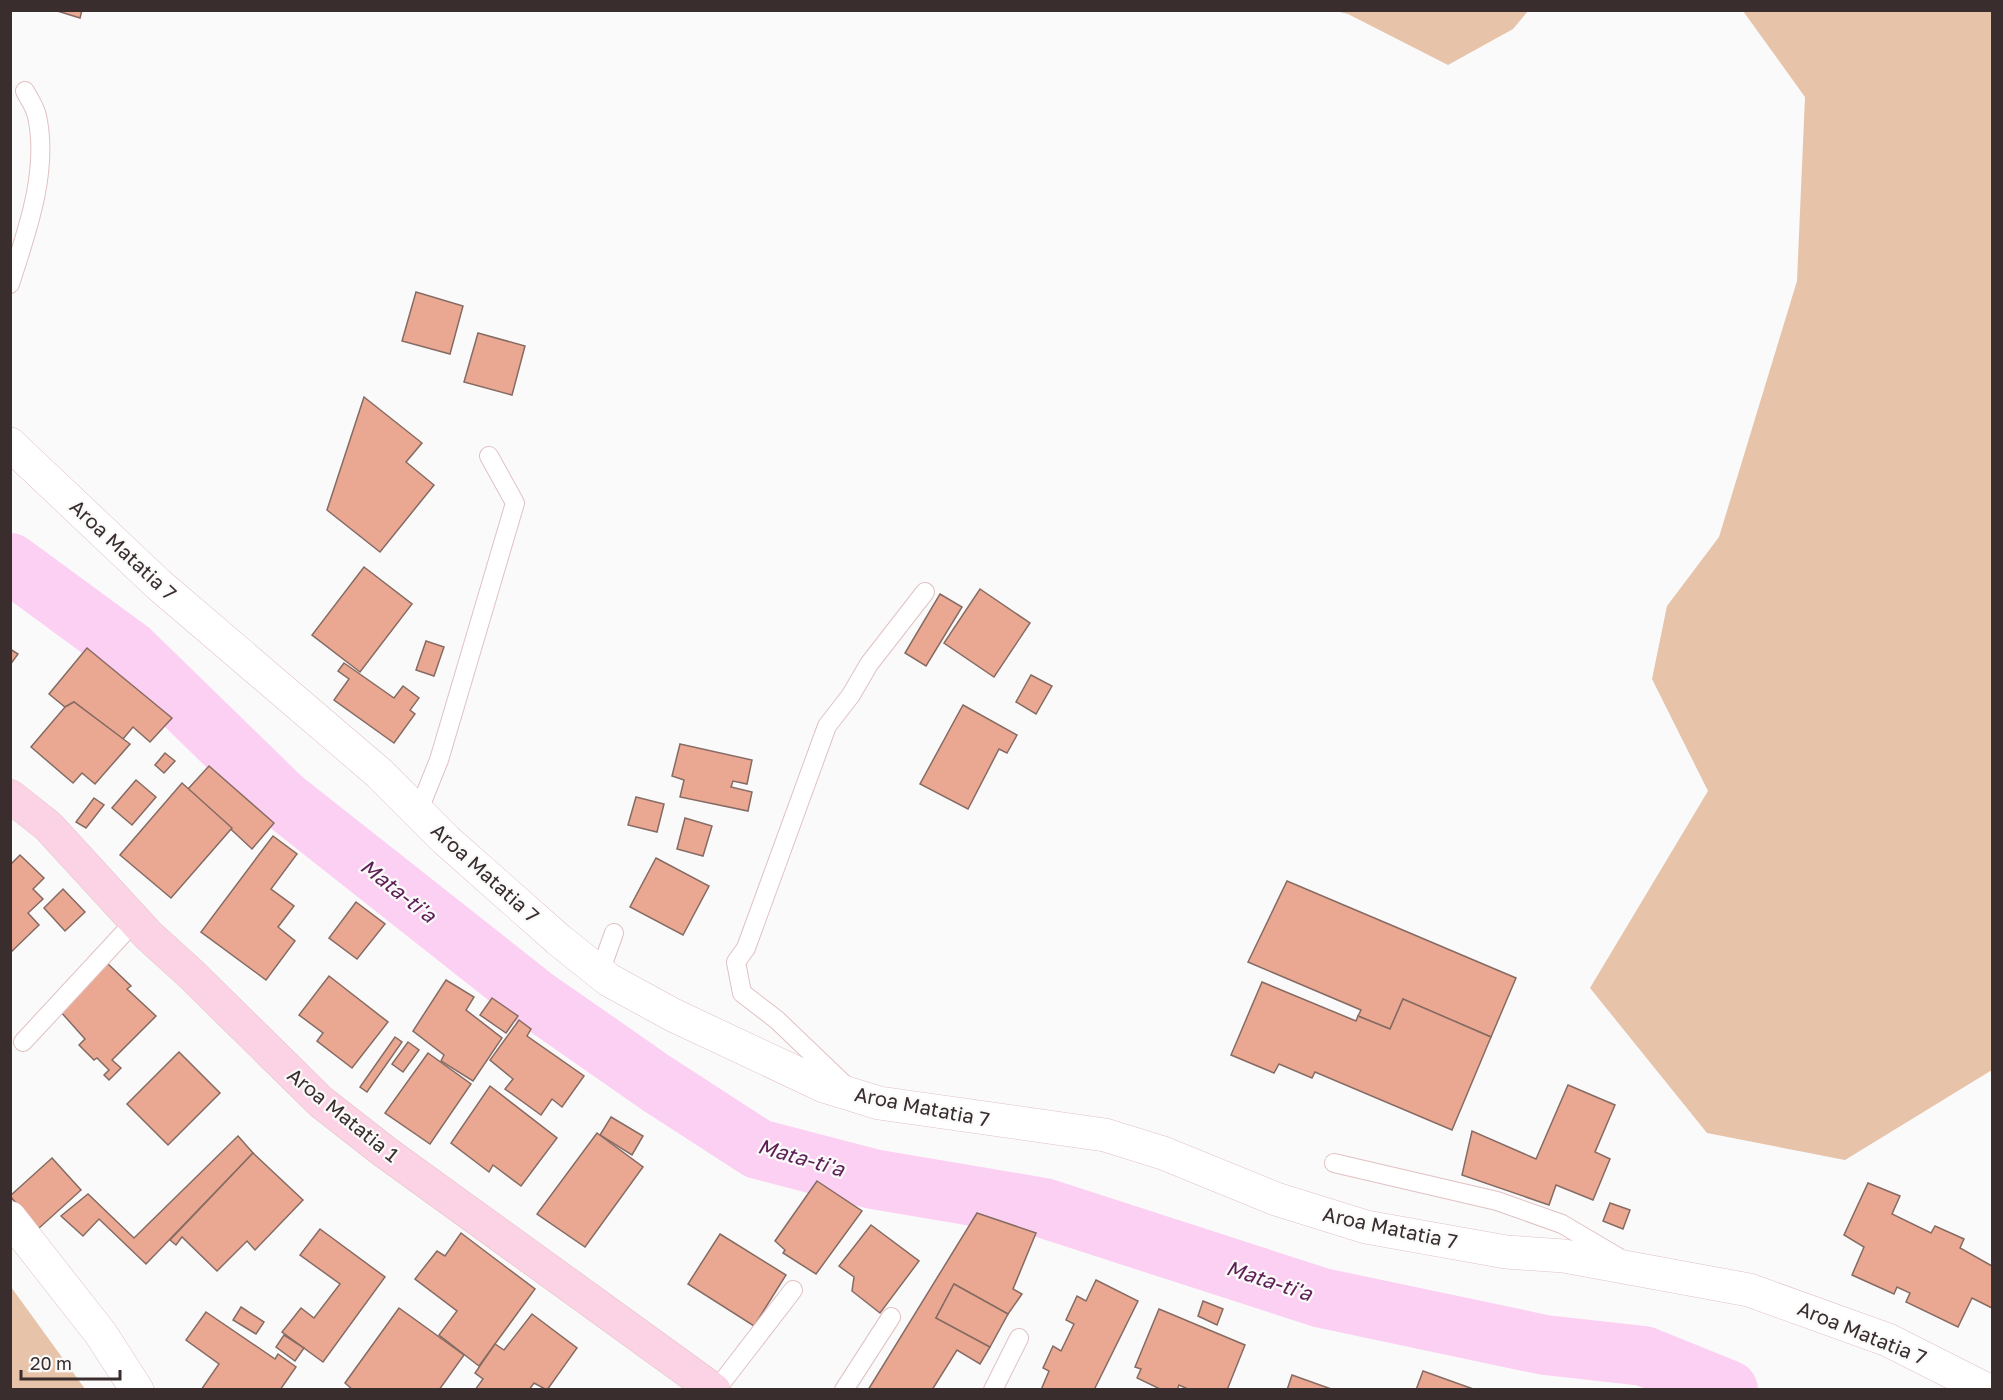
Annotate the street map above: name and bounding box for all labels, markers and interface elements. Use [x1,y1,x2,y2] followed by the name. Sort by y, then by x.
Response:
[65,494,182,605] street label: Aroa Matatia 7
[427,818,545,927] street label: Aroa Matatia 7
[356,853,442,928] water label: Mata-ti'a
[283,1062,404,1167] street label: Aroa Matatia 1
[853,1081,992,1131] street label: Aroa Matatia 7
[755,1132,848,1182] water label: Mata-ti'a
[1321,1201,1460,1253] street label: Aroa Matatia 7
[1223,1254,1316,1306] water label: Mata-ti'a
[1794,1295,1930,1369] street label: Aroa Matatia 7
[21,1343,120,1381] scale bar
[30,1352,72,1374] text: 20 m

